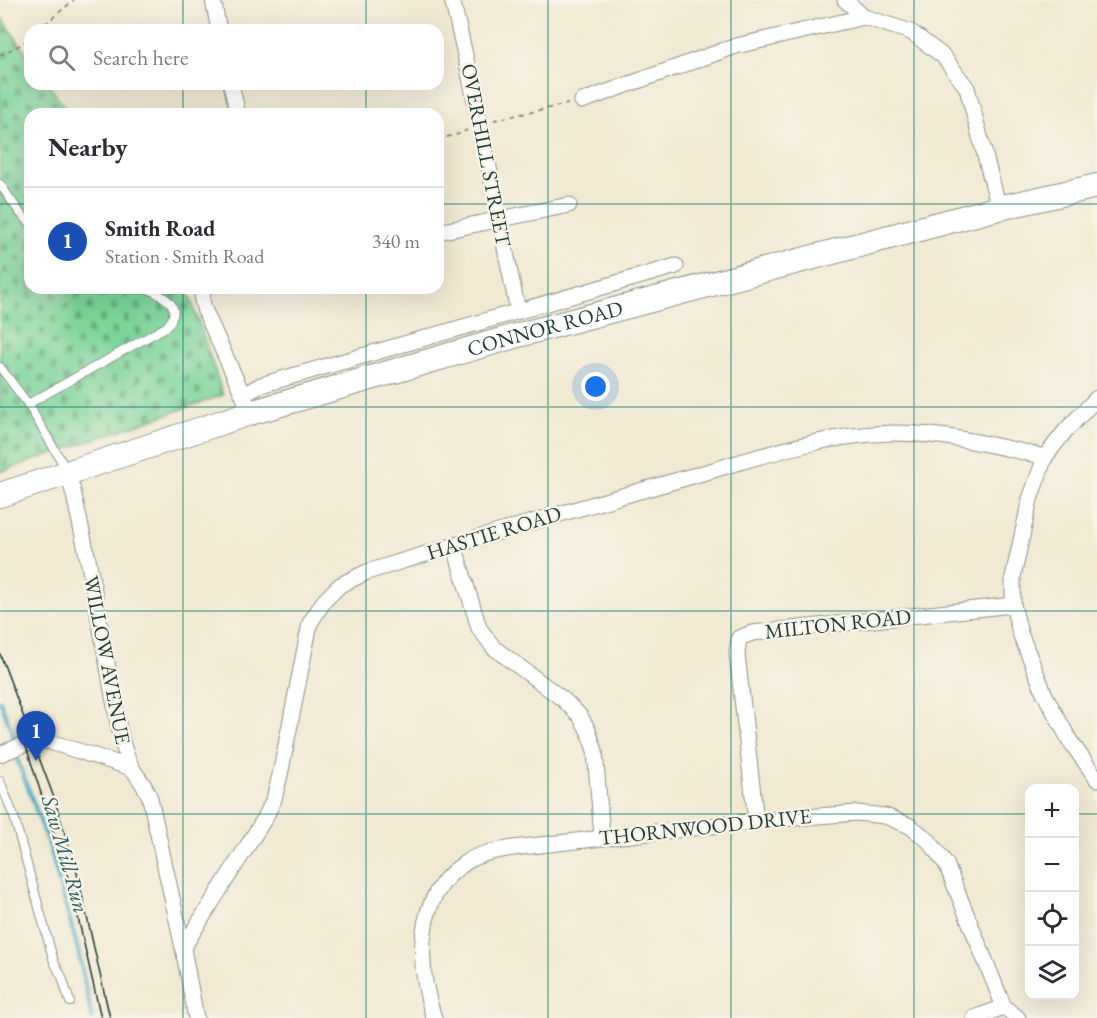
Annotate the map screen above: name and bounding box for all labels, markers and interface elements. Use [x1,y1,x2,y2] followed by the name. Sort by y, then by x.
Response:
[24,24,444,90] search box
[45,41,78,74] icon: search
[93,43,188,72] text: Search here
[456,61,518,250] street label: OVERHILL STREET
[48,130,128,164] text: Nearby
[105,214,215,243] text: Smith Road
[62,228,73,254] text: 1
[372,228,420,254] text: 340 m
[105,243,264,269] text: Station · Smith Road
[464,294,626,362] street label: CONNOR ROAD
[581,372,610,401] your location
[423,499,565,566] street label: HASTIE ROAD
[78,573,137,747] street label: WILLOW AVENUE
[763,602,913,645] street label: MILTON ROAD
[16,712,56,761] pin: 1
[1025,784,1079,1000] map controls
[1025,784,1079,838] button: +
[35,791,96,916] water label: Saw Mill Run
[598,802,813,851] street label: THORNWOOD DRIVE
[1025,838,1079,892] button: −
[1025,892,1079,946] button: locate
[1025,946,1079,1000] button: layers

